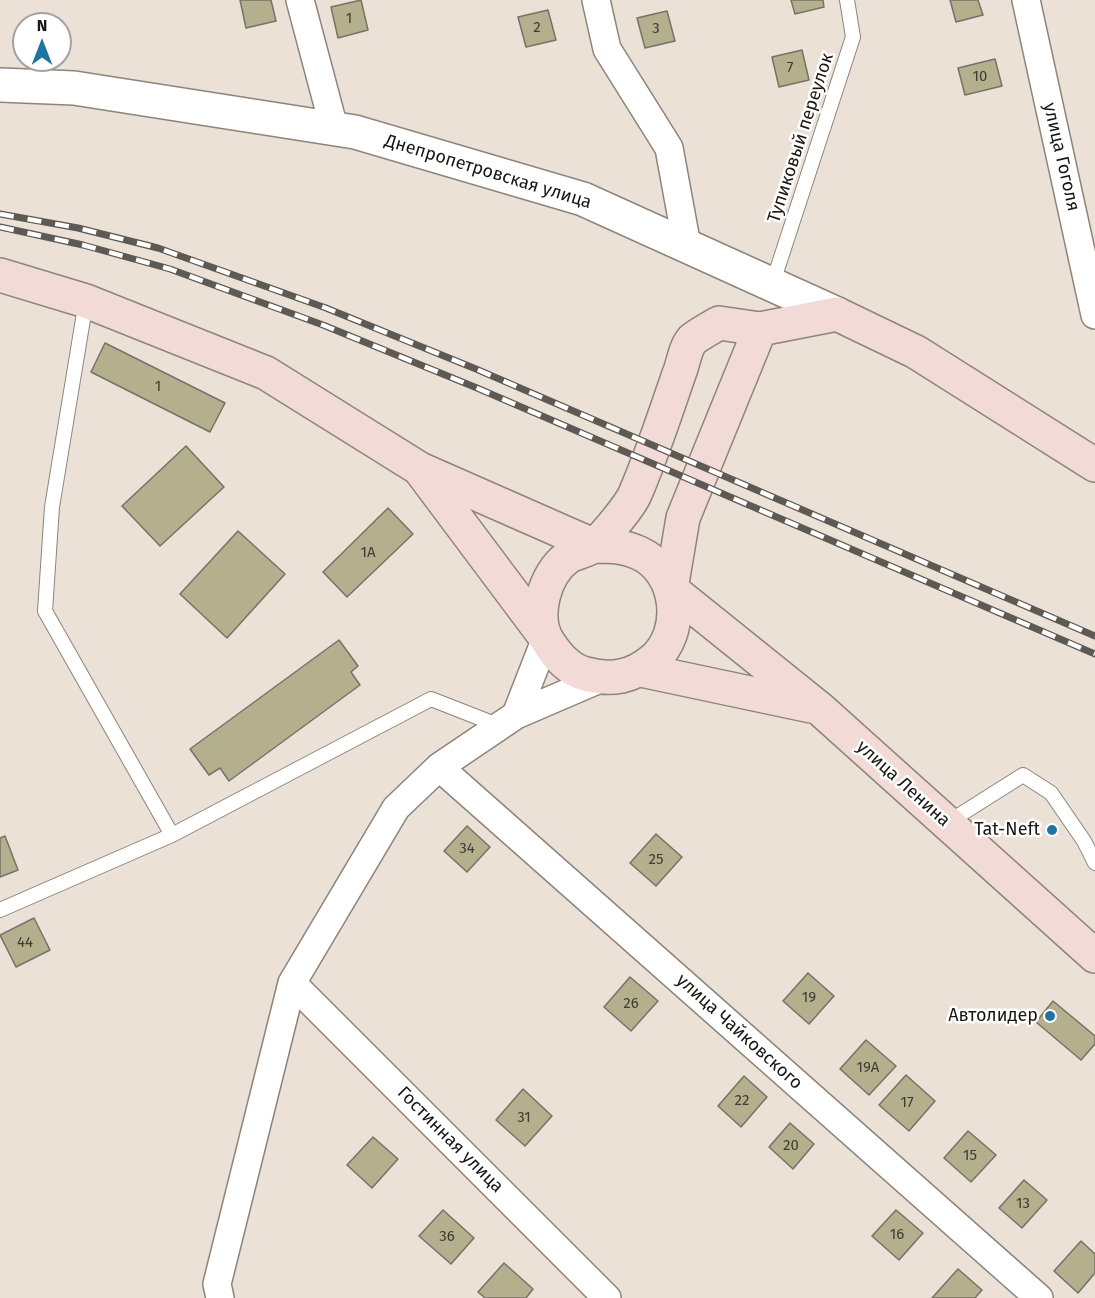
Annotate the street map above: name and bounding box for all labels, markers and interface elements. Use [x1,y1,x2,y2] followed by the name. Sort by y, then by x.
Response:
[346,10,352,28] house number: 1
[12,12,72,72] north arrow
[37,16,47,35] text: N
[533,19,541,37] house number: 2
[652,20,660,38] house number: 3
[763,50,839,226] street label: Тупиковый переулок
[787,59,793,77] house number: 7
[973,68,987,86] house number: 10
[1038,101,1084,213] street label: улица Гоголя
[382,130,594,214] street label: Днепропетровская улица
[155,378,161,396] house number: 1
[360,544,376,562] house number: 1А
[852,736,954,832] street label: улица Ленина
[974,819,1040,841] place label: Tat-Neft
[1045,823,1059,837] marker: Tat-Neft
[459,840,475,858] house number: 34
[649,851,663,869] house number: 25
[17,934,33,952] house number: 44
[671,970,807,1094] street label: улица Чайковского
[802,989,816,1007] house number: 19
[623,995,639,1013] house number: 26
[948,1005,1038,1027] place label: Автолидер
[1043,1009,1057,1023] marker: Автолидер
[857,1059,879,1077] house number: 19А
[392,1082,508,1198] street label: Гостинная улица
[735,1092,749,1110] house number: 22
[900,1094,914,1112] house number: 17
[517,1109,531,1127] house number: 31
[783,1137,799,1155] house number: 20
[963,1147,977,1165] house number: 15
[1016,1195,1030,1213] house number: 13
[890,1226,904,1244] house number: 16
[439,1228,455,1246] house number: 36

